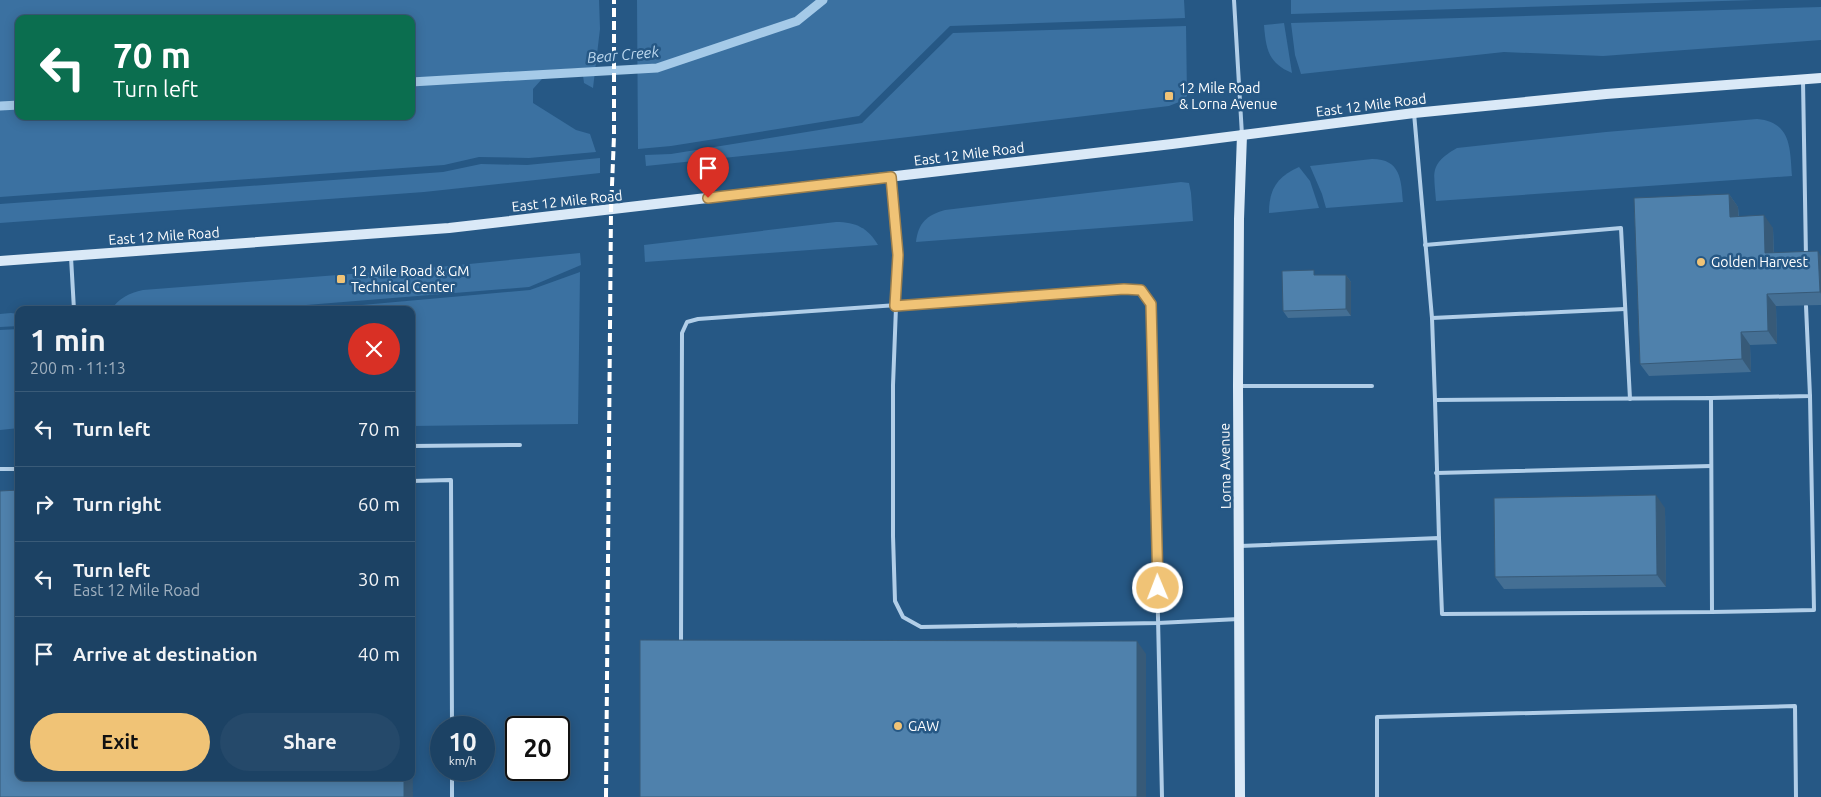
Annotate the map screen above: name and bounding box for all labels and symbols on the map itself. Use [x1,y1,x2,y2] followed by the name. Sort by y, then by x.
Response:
[586,43,660,66] water label: Bear Creek
[1179,80,1278,112] place label: 12 Mile Road & Lorna Avenue
[1163,90,1175,102] marker: 12 Mile Road & Lorna Avenue
[1315,90,1427,120] street label: East 12 Mile Road
[913,139,1025,169] street label: East 12 Mile Road
[687,147,729,198] pin
[511,187,623,215] street label: East 12 Mile Road
[108,224,220,248] street label: East 12 Mile Road
[1711,254,1808,270] place label: Golden Harvest
[1695,256,1707,268] marker: Golden Harvest
[351,263,469,295] place label: 12 Mile Road & GM Technical Center
[335,273,347,285] marker: 12 Mile Road & GM Technical Center
[1216,423,1234,509] street label: Lorna Avenue
[1131,561,1183,613] position arrow
[505,716,570,781] speed limit sign: 20
[908,718,939,734] place label: GAW
[892,720,904,732] marker: GAW

